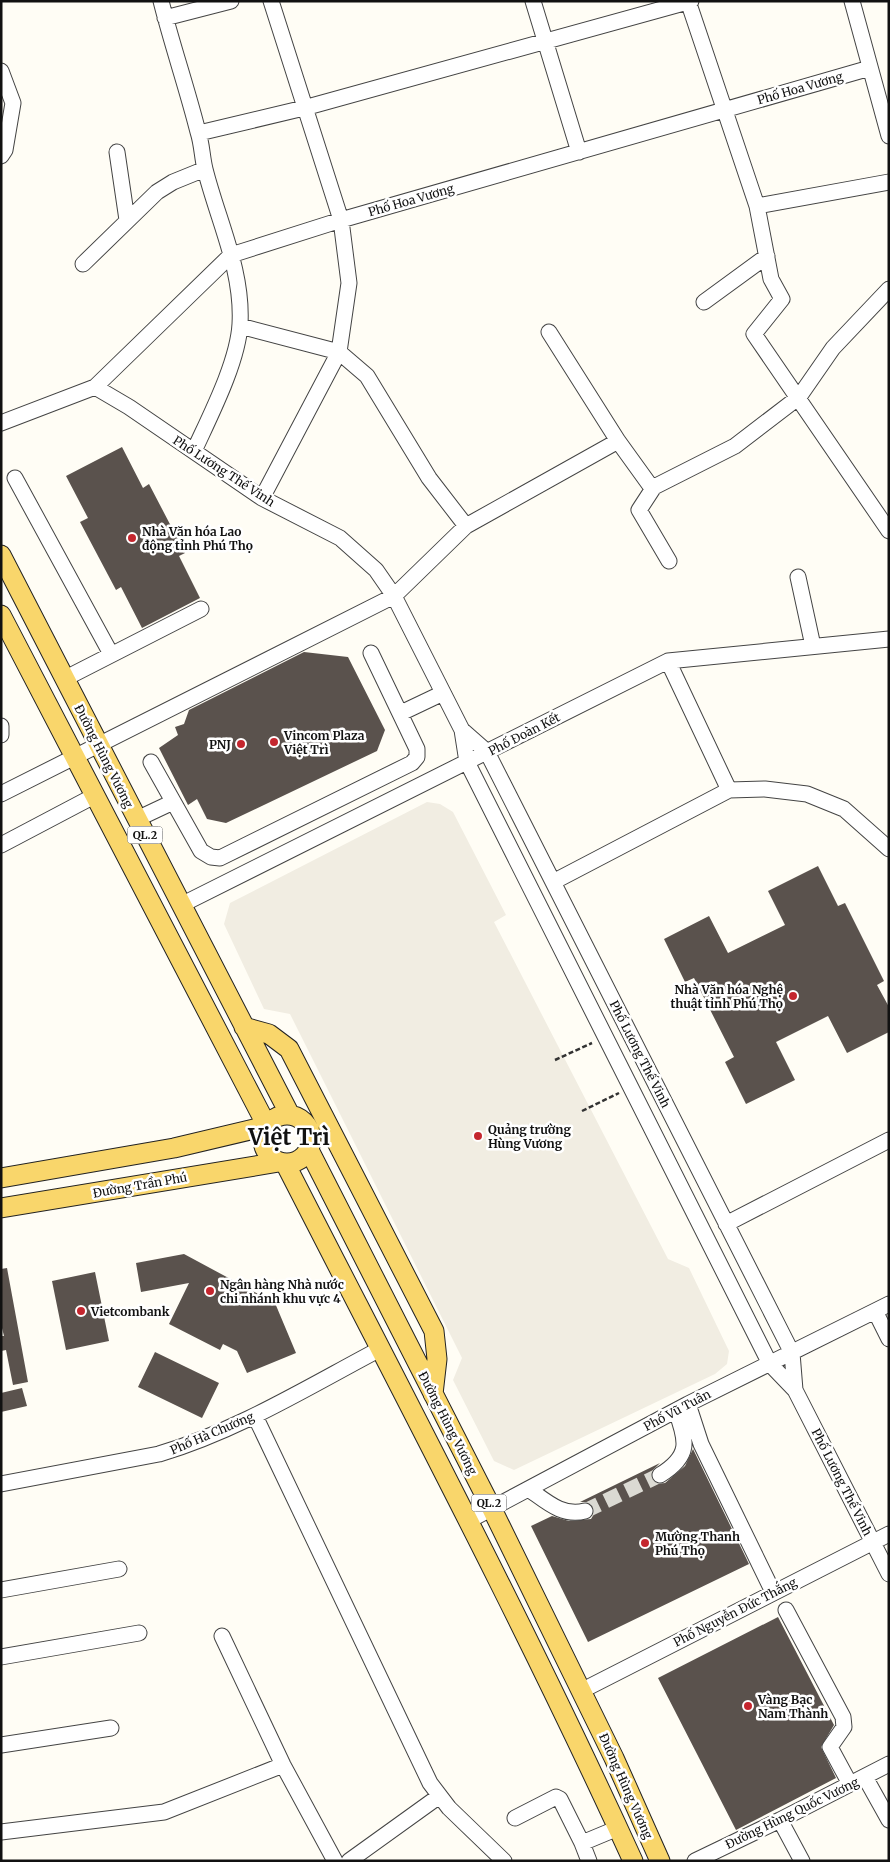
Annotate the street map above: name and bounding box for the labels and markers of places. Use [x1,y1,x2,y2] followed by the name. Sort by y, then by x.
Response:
[142,524,253,553] place label: Nhà Văn hóa Lao động tỉnh Phú Thọ
[126,532,138,544] marker: Nhà Văn hóa Lao động tỉnh Phú Thọ
[283,728,365,757] place label: Vincom Plaza Việt Trì
[268,736,280,748] marker: Vincom Plaza Việt Trì
[209,737,231,752] place label: PNJ
[235,738,247,750] marker: PNJ
[671,982,783,1011] place label: Nhà Văn hóa Nghệ thuật tỉnh Phú Thọ
[787,990,799,1002] marker: Nhà Văn hóa Nghệ thuật tỉnh Phú Thọ
[488,1122,571,1151] place label: Quảng trường Hùng Vương
[472,1130,484,1142] marker: Quảng trường Hùng Vương
[220,1277,344,1306] place label: Ngân hàng Nhà nước chi nhánh khu vực 4
[204,1285,216,1297] marker: Ngân hàng Nhà nước chi nhánh khu vực 4
[90,1304,170,1319] place label: Vietcombank
[75,1305,87,1317] marker: Vietcombank
[655,1529,740,1558] place label: Mường Thanh Phú Thọ
[639,1537,651,1549] marker: Mường Thanh Phú Thọ
[757,1692,828,1721] place label: Vàng Bạc Nam Thành
[742,1700,754,1712] marker: Vàng Bạc Nam Thành

